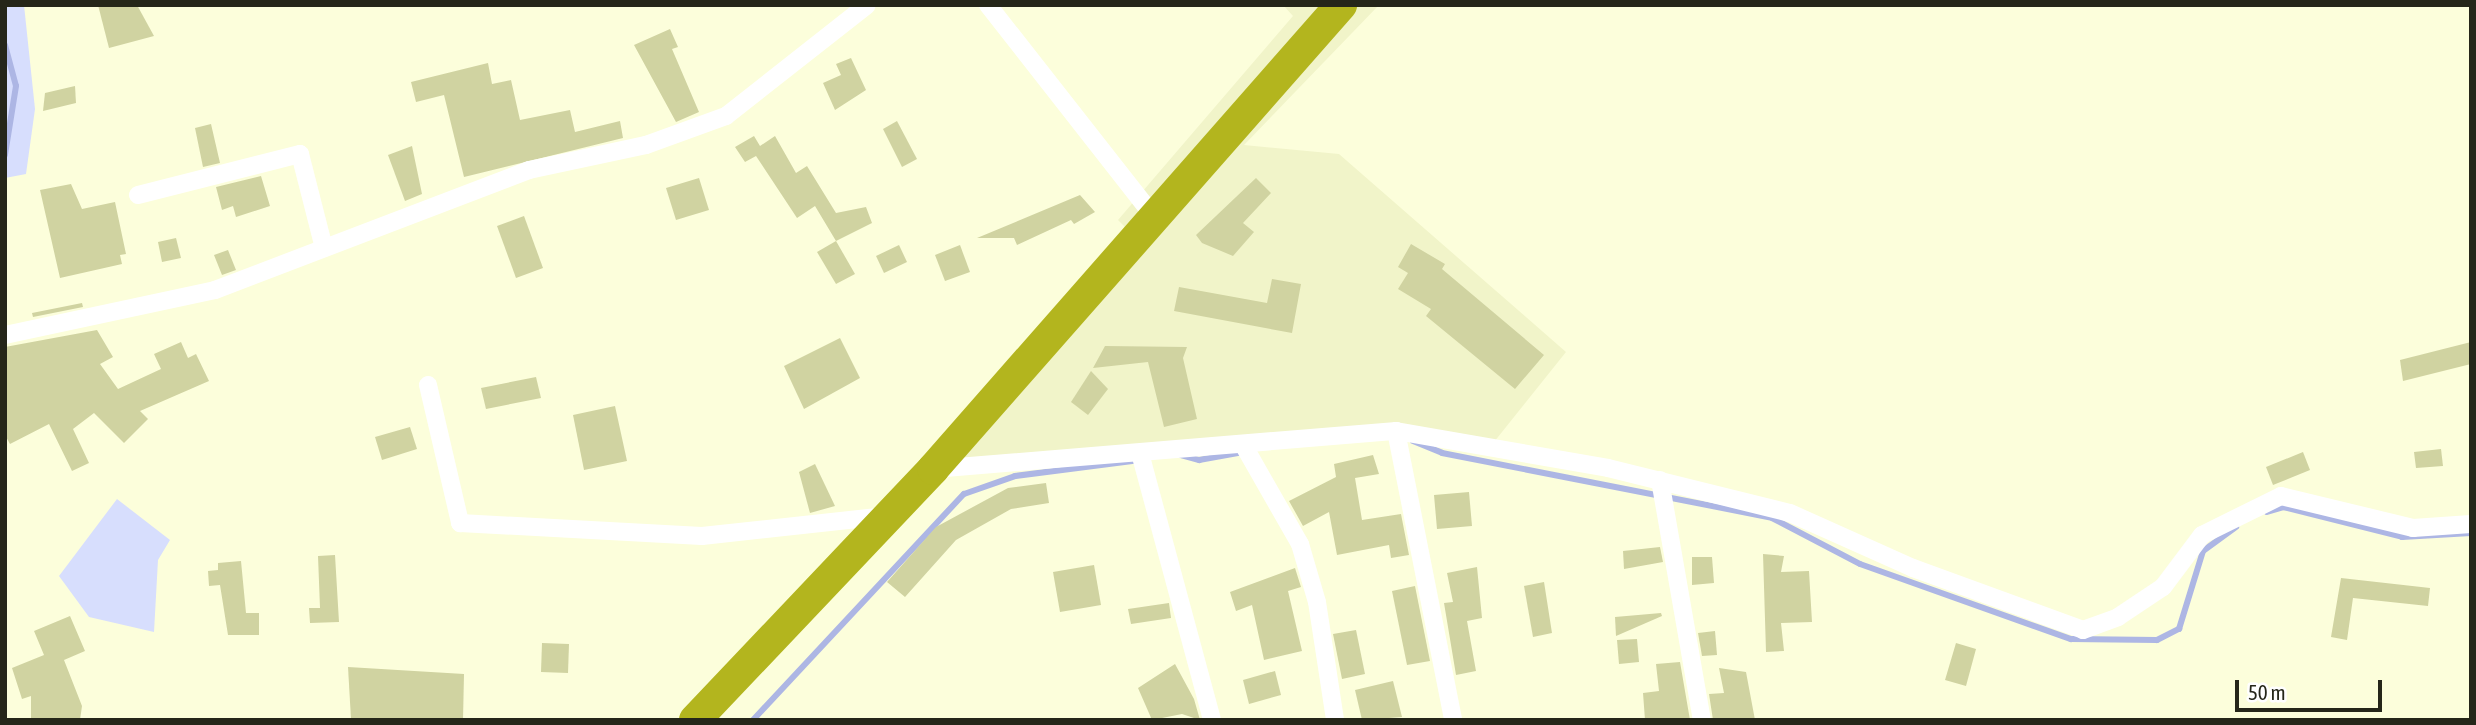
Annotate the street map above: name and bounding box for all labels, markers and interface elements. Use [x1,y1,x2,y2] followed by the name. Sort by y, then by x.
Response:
[2238,666,2385,710] scale bar
[2248,680,2286,704] text: 50 m

